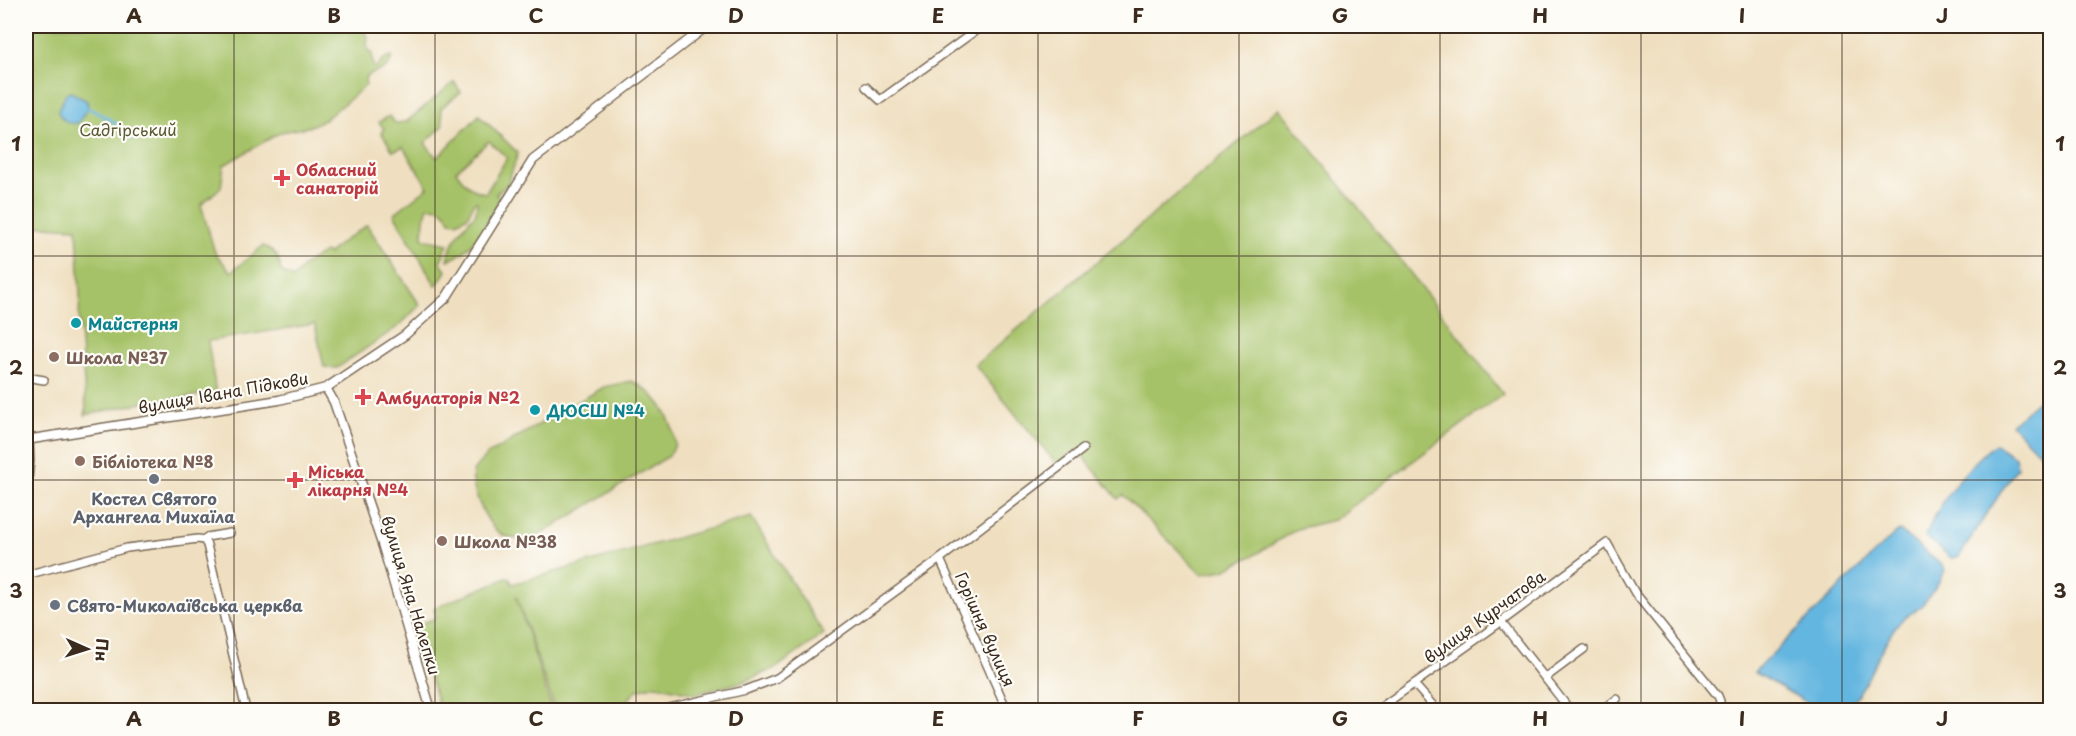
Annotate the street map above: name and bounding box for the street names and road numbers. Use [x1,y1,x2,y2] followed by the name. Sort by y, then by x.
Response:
[136,365,310,419] street label: вулиця Івана Підкови
[376,512,448,678] street label: вулиця Яна Налепки
[1418,564,1550,668] street label: вулиця Курчатова
[950,568,1022,690] street label: Горішня вулиця

